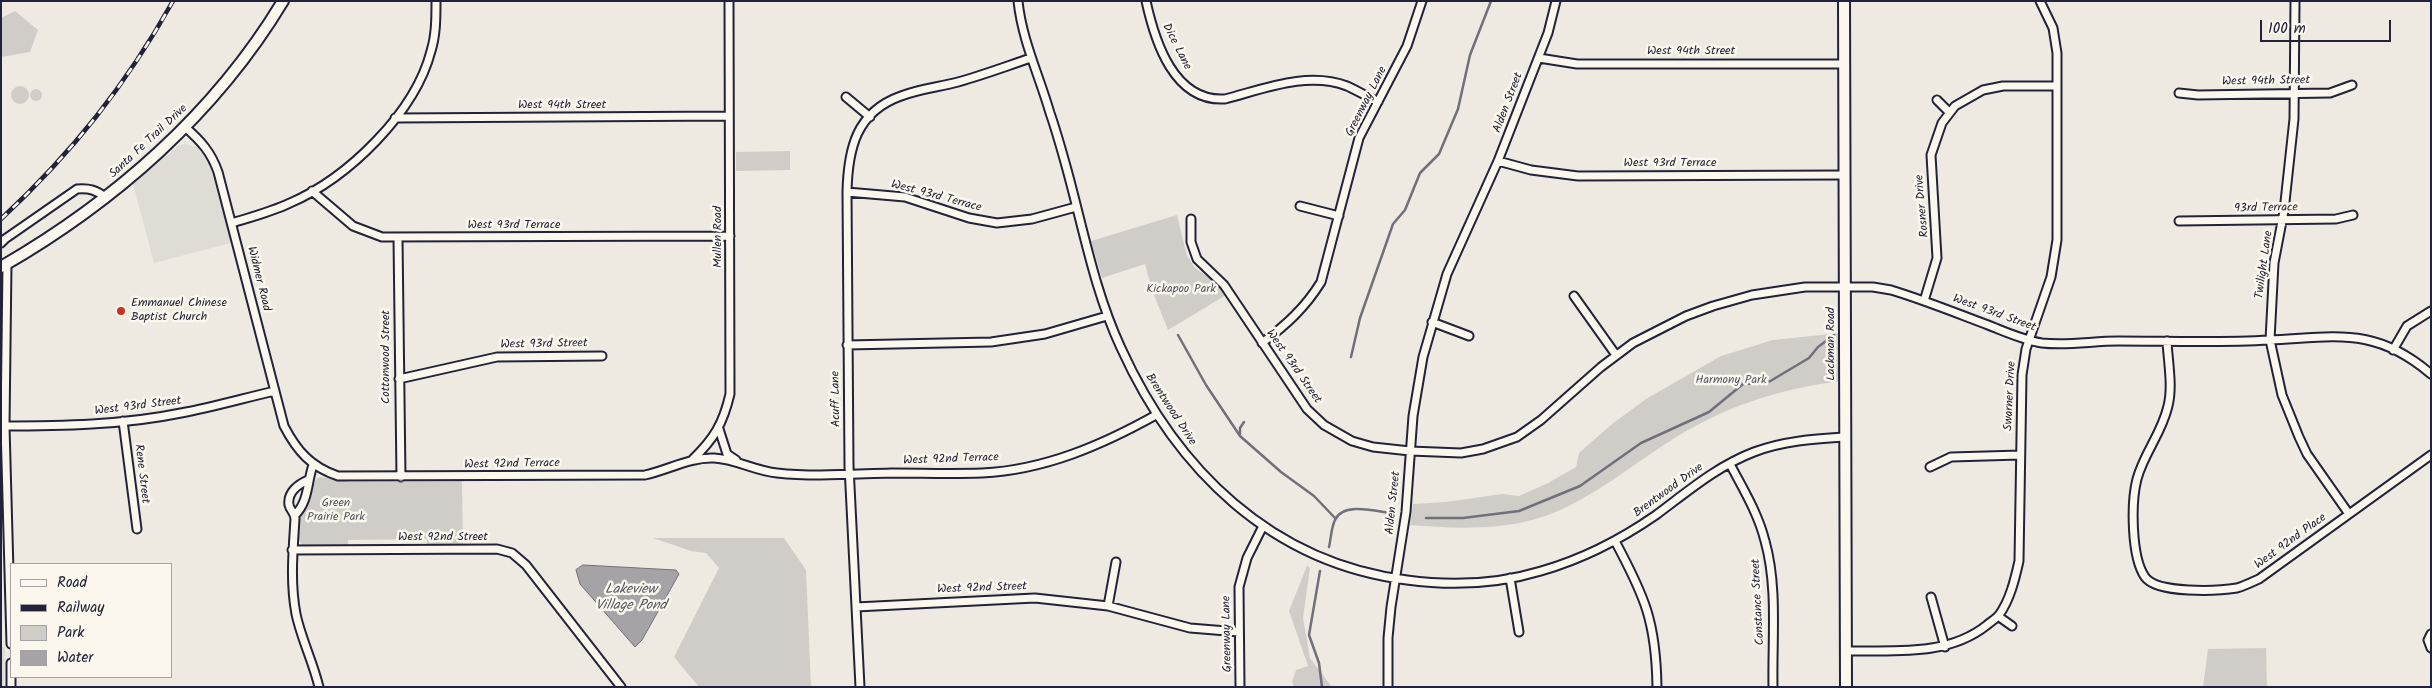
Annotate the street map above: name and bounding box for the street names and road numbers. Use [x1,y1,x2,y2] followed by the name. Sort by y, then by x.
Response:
[1158,21,1194,73] street label: Dice Lane
[1647,45,1735,59] street label: West 94th Street
[1343,65,1391,139] street label: Greenway Lane
[1491,71,1527,135] street label: Alden Street
[2222,74,2310,90] street label: West 94th Street
[518,99,606,113] street label: West 94th Street
[107,102,191,182] street label: Santa Fe Trail Drive
[1624,157,1716,171] street label: West 93rd Terrace
[1913,174,1933,238] street label: Rosner Drive
[889,178,983,216] street label: West 93rd Terrace
[2234,201,2298,217] street label: 93rd Terrace
[712,206,726,268] street label: Mullen Road
[468,219,560,233] street label: West 93rd Terrace
[2253,230,2277,300] street label: Twilight Lane
[243,245,273,313] street label: Widmer Road
[1951,292,2037,336] street label: West 93rd Street
[1825,307,1839,381] street label: Lackman Road
[380,310,394,404] street label: Cottonwood Street
[1262,327,1324,407] street label: West 93rd Street
[500,337,588,353] street label: West 93rd Street
[2002,361,2020,431] street label: Swarner Drive
[829,371,845,427] street label: Acuff Lane
[1141,371,1199,449] street label: Brentwood Drive
[94,395,182,419] street label: West 93rd Street
[130,444,152,504] street label: Rene Street
[903,451,999,469] street label: West 92nd Terrace
[464,457,560,473] street label: West 92nd Terrace
[1631,461,1707,521] street label: Brentwood Drive
[1384,471,1404,535] street label: Alden Street
[2252,511,2330,573] street label: West 92nd Place
[398,531,488,545] street label: West 92nd Street
[1750,558,1768,646] street label: Constance Street
[937,580,1027,598] street label: West 92nd Street
[1220,596,1236,672] street label: Greenway Lane

